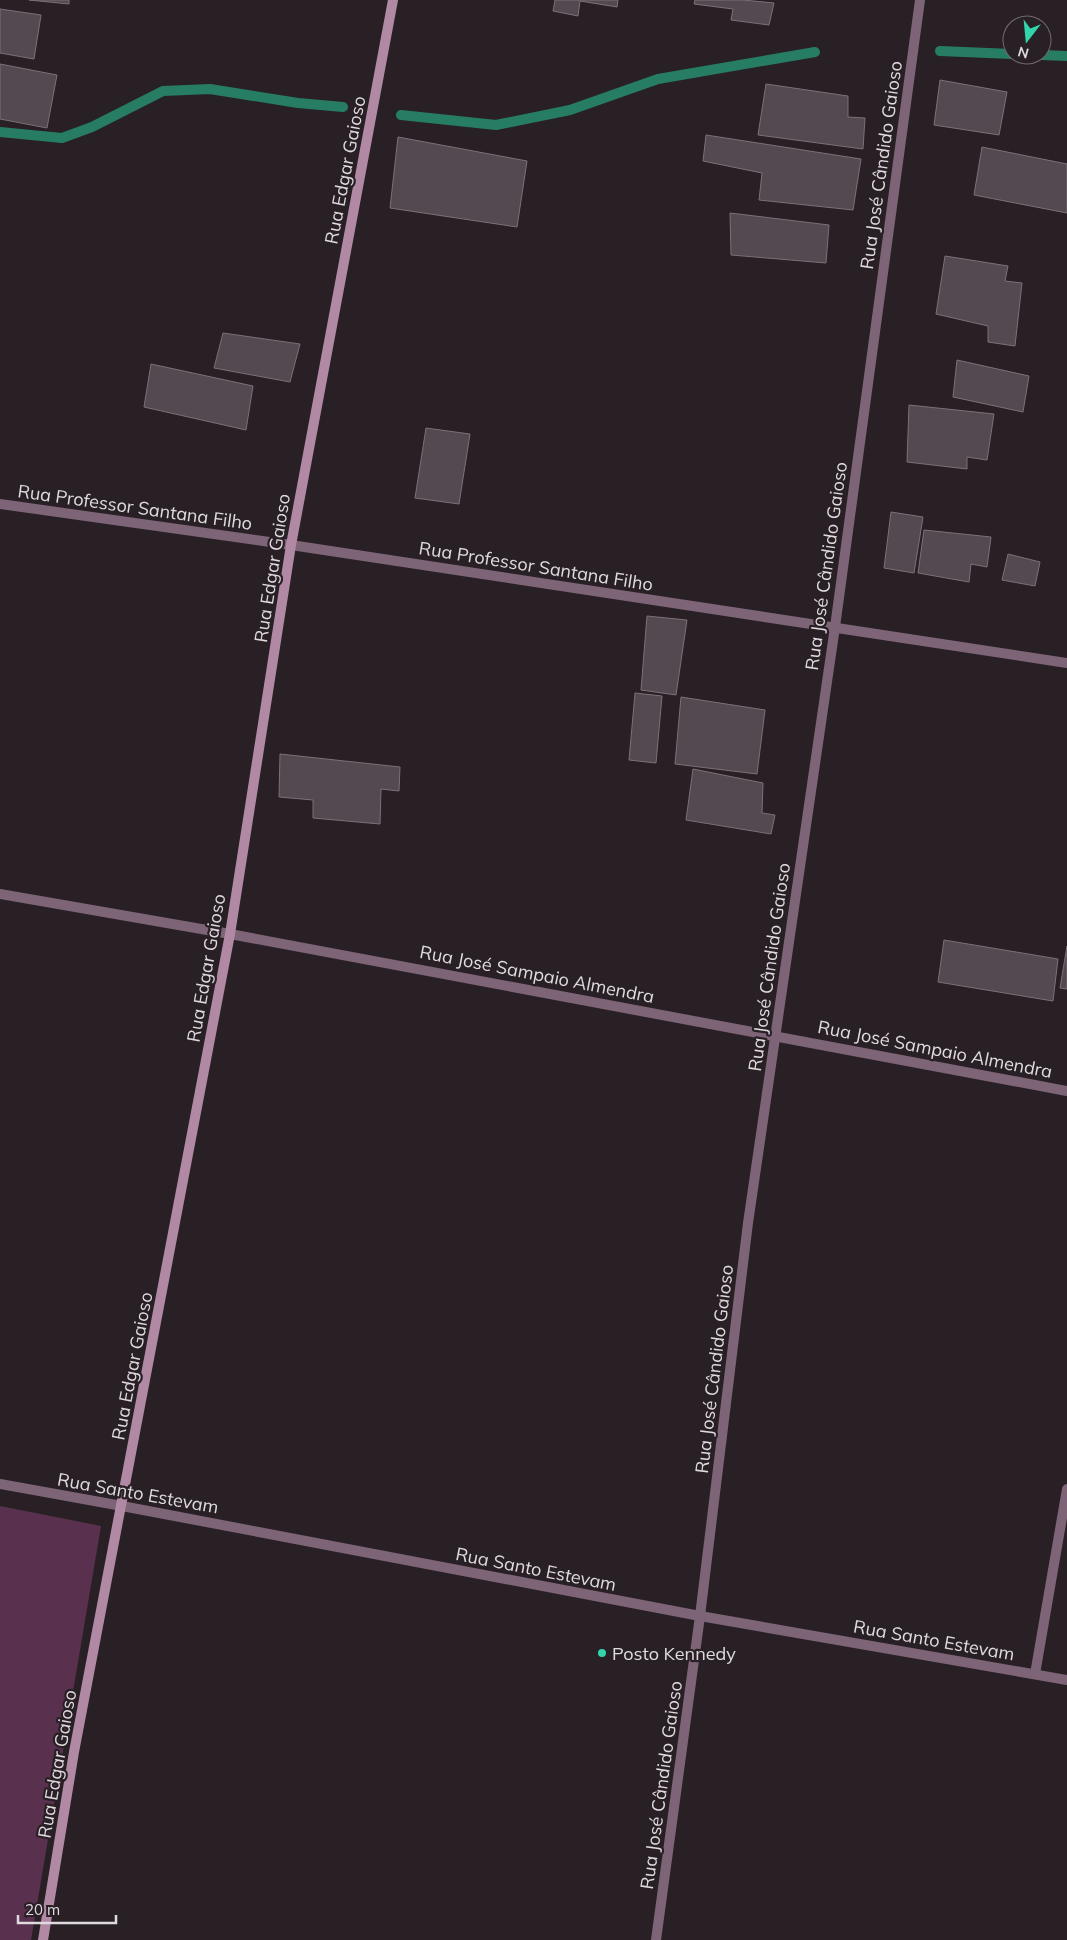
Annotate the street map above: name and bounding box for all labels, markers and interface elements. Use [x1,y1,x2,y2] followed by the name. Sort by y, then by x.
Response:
[1002,15,1052,65] north arrow
[1016,42,1031,63] text: N
[855,59,907,271] street label: Rua José Cândido Gaioso
[319,94,371,246] street label: Rua Edgar Gaioso
[800,460,852,672] street label: Rua José Cândido Gaioso
[16,479,254,535] street label: Rua Professor Santana Filho
[249,492,295,644] street label: Rua Edgar Gaioso
[417,536,655,596] street label: Rua Professor Santana Filho
[743,861,795,1073] street label: Rua José Cândido Gaioso
[182,892,230,1044] street label: Rua Edgar Gaioso
[418,940,656,1008] street label: Rua José Sampaio Almendra
[816,1015,1054,1083] street label: Rua José Sampaio Almendra
[690,1263,738,1475] street label: Rua José Cândido Gaioso
[106,1290,158,1442] street label: Rua Edgar Gaioso
[56,1468,220,1518] street label: Rua Santo Estevam
[454,1542,618,1596] street label: Rua Santo Estevam
[852,1615,1016,1665] street label: Rua Santo Estevam
[612,1642,736,1665] place label: Posto Kennedy
[596,1647,608,1659] marker: Posto Kennedy
[635,1679,687,1891] street label: Rua José Cândido Gaioso
[33,1688,81,1840] street label: Rua Edgar Gaioso
[18,1892,115,1924] scale bar
[25,1900,60,1919] text: 20 m

